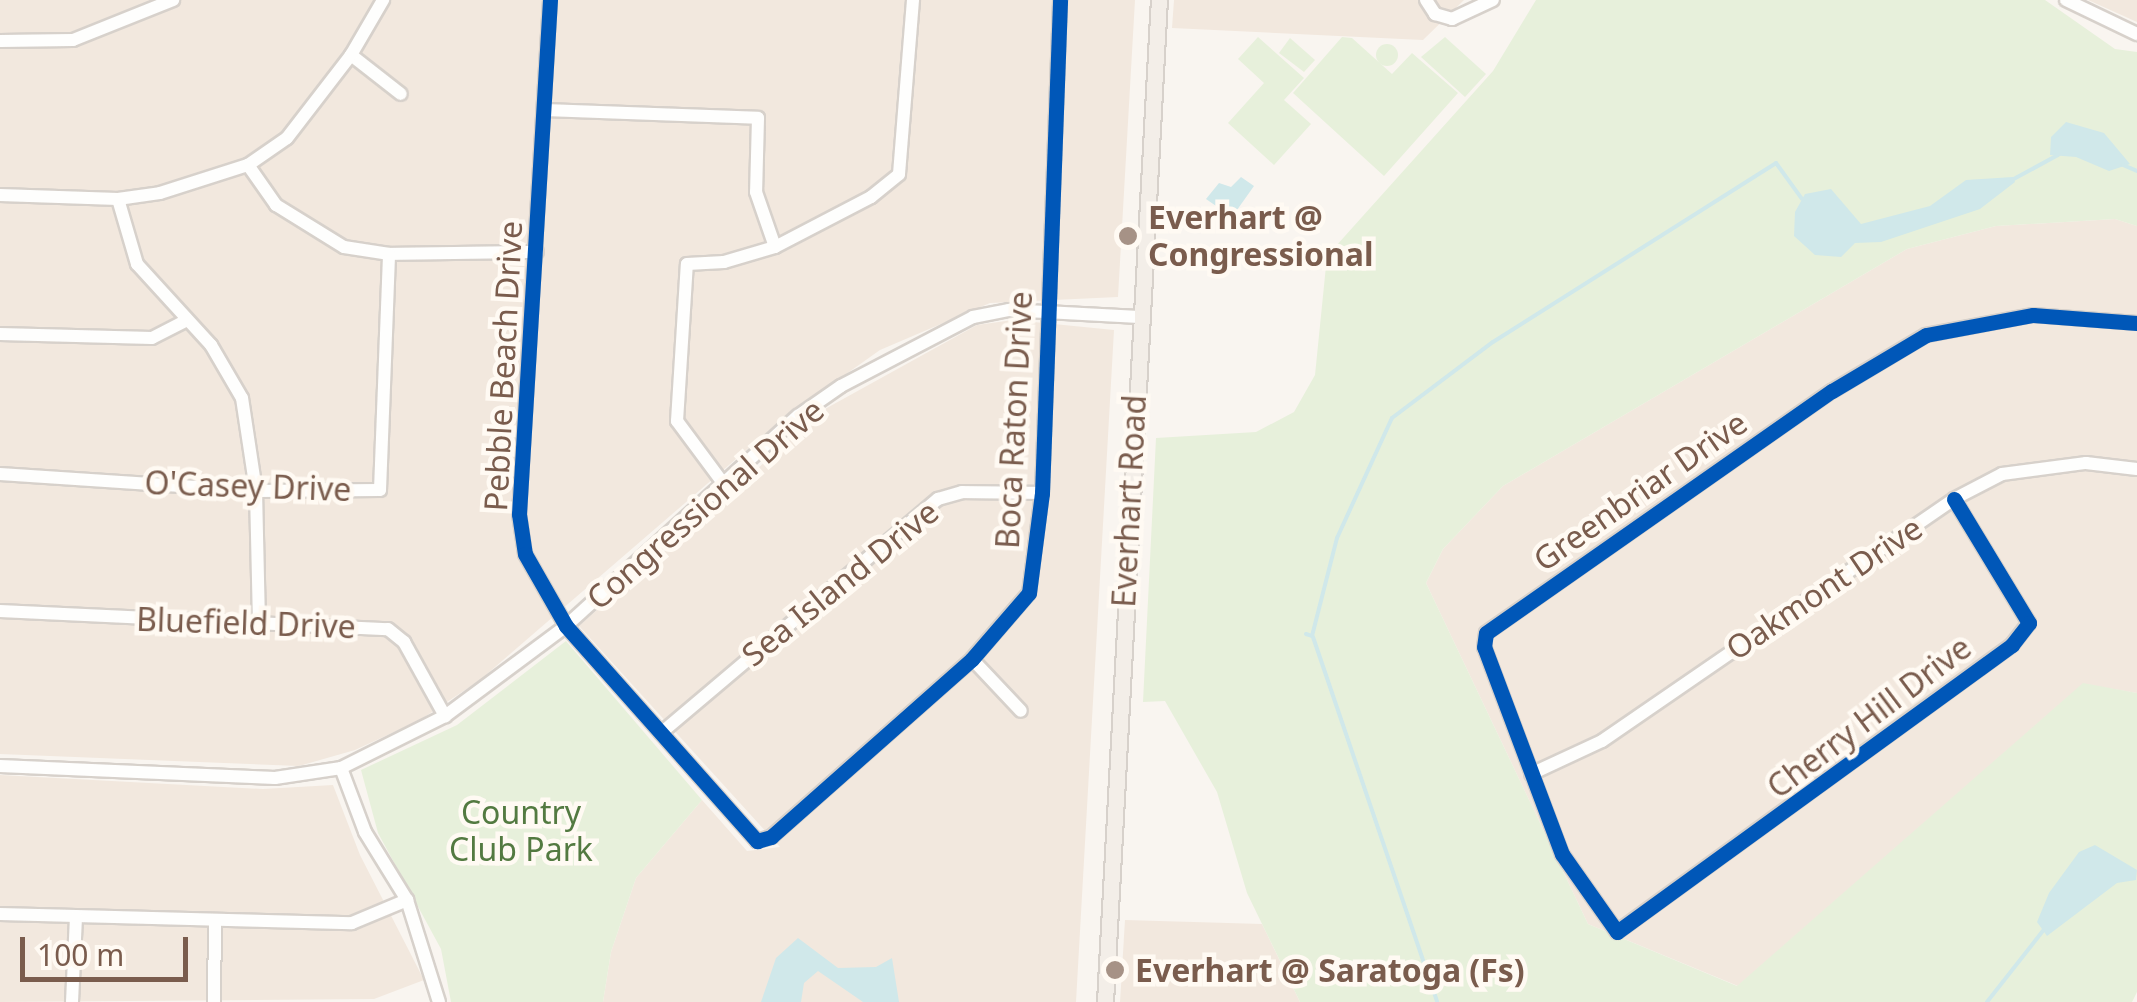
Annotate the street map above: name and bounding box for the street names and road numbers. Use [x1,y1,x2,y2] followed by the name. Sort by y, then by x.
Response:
[476,220,530,512] street label: Pebble Beach Drive
[988,290,1040,550] street label: Boca Raton Drive
[579,391,831,617] street label: Congressional Drive
[1104,394,1154,608] street label: Everhart Road
[1526,403,1754,579] street label: Greenbriar Drive
[144,463,352,509] street label: O'Casey Drive
[734,492,946,674] street label: Sea Island Drive
[1719,508,1929,668] street label: Oakmont Drive
[136,600,356,646] street label: Bluefield Drive
[1760,628,1978,806] street label: Cherry Hill Drive

